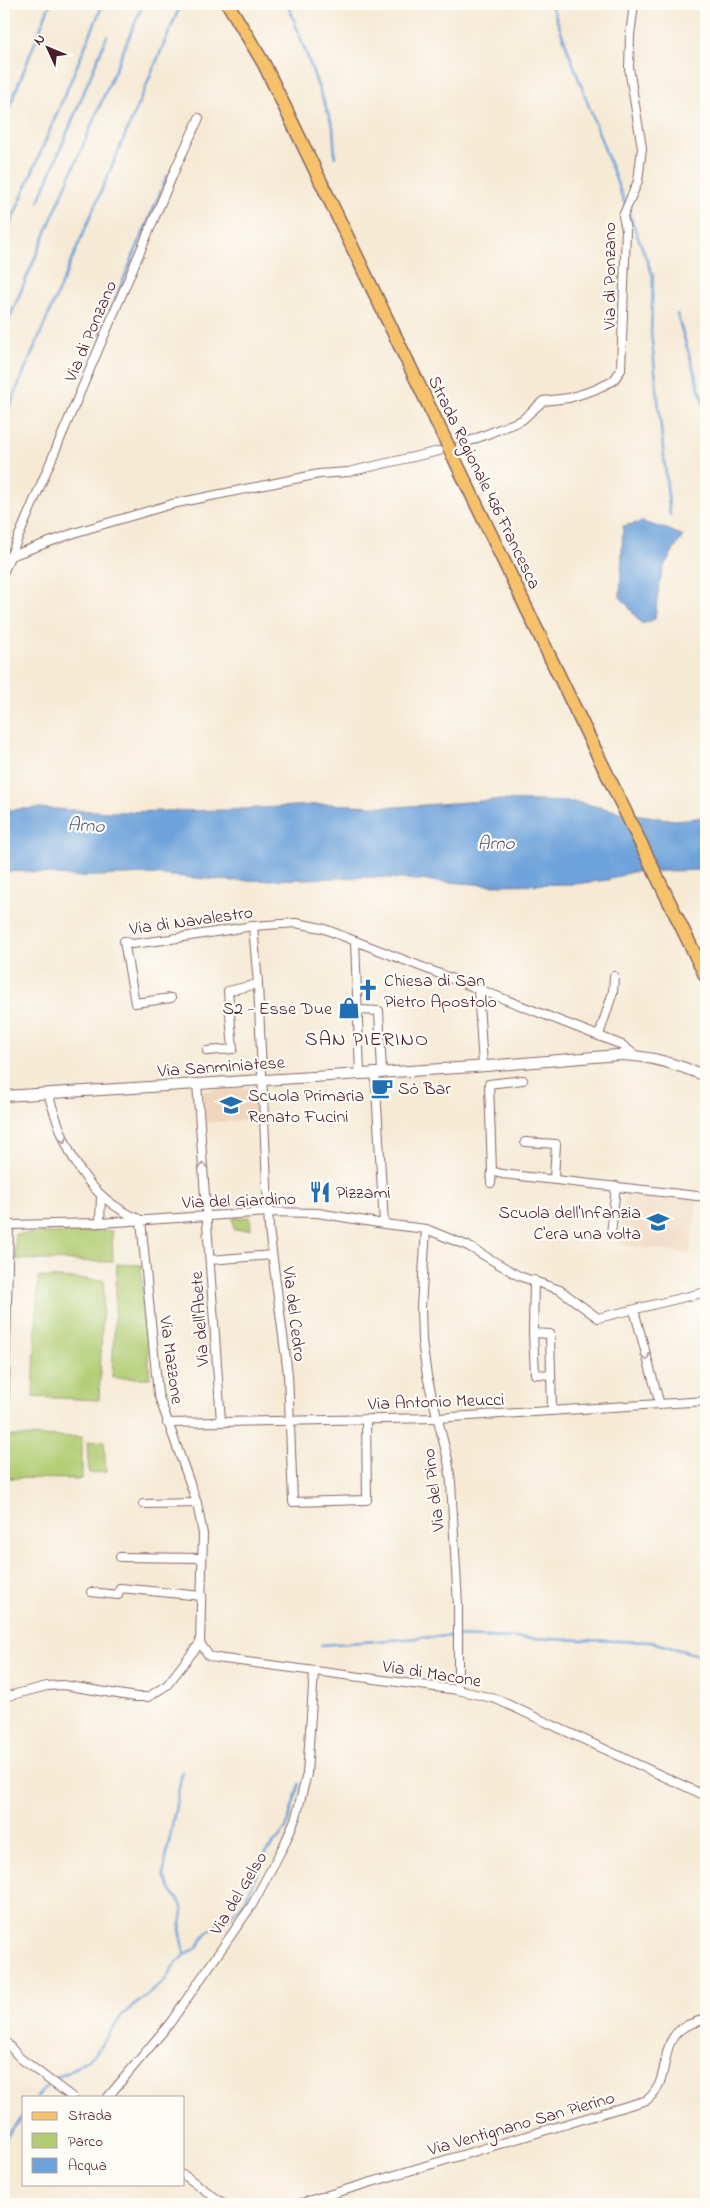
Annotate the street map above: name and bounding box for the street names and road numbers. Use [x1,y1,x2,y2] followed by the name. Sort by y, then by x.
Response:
[598,222,624,331] street label: Via di Ponzano
[58,277,125,387] street label: Via di Ponzano
[419,372,546,595] street label: Strada Regionale 436 Francesca
[127,900,255,944] street label: Via di Navalestro
[156,1051,286,1085] street label: Via Sanminiatese
[181,1187,296,1217] street label: Via del Giardino
[274,1264,312,1363] street label: Via del Cedro
[185,1269,217,1368] street label: Via dell'Abete
[151,1313,189,1407] street label: Via Mazzone
[366,1388,505,1418] street label: Via Antonio Meucci
[417,1447,453,1534] street label: Via del Pino
[379,1654,484,1696] street label: Via di Macone
[204,1847,275,1942] street label: Via del Gelso
[424,2086,618,2165] street label: Via Ventignano San Pierino

